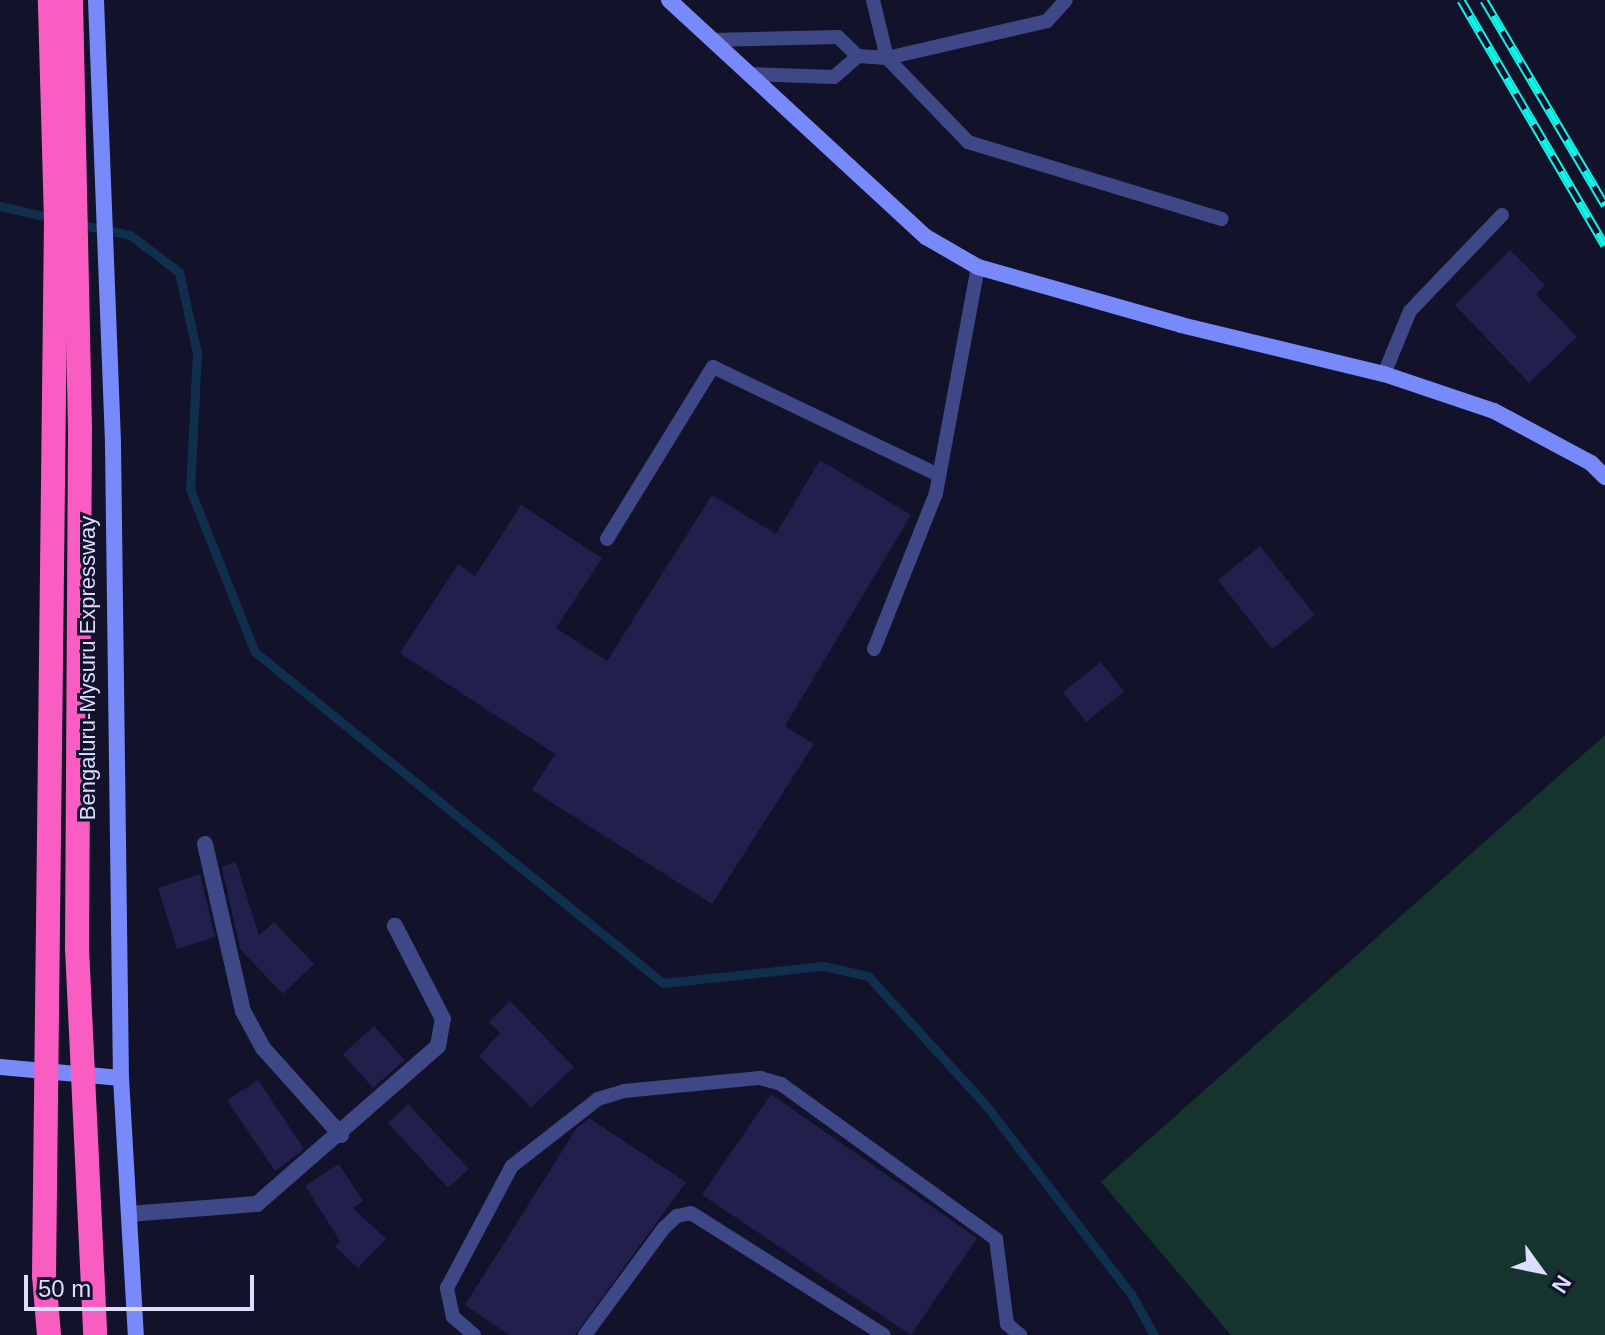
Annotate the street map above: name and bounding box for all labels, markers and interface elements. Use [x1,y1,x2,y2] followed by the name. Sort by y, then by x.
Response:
[75,516,101,820] street label: Bengaluru-Mysuru Expressway
[1501,1231,1581,1311] north arrow
[28,1259,258,1309] scale bar
[1547,1271,1576,1298] text: N
[38,1275,91,1302] text: 50 m

